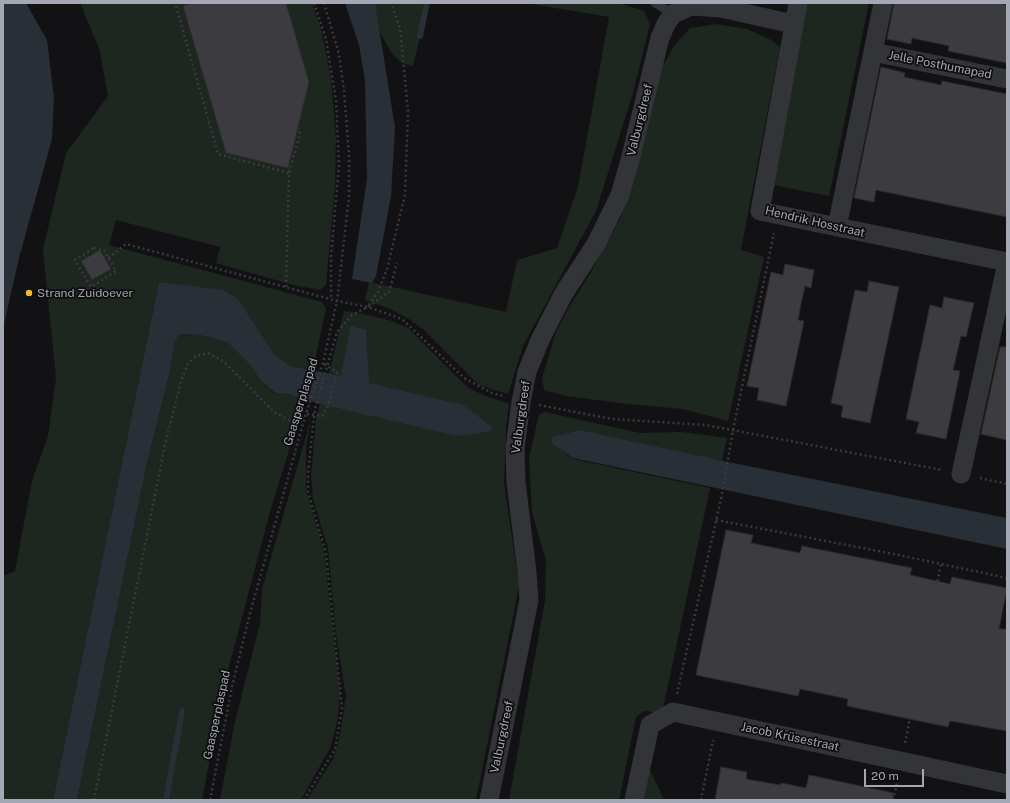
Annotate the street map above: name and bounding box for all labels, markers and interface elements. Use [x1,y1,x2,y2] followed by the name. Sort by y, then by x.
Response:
[887,48,993,82] street label: Jelle Posthumapad
[624,83,656,157] street label: Valburgdreef
[764,203,866,241] street label: Hendrik Hosstraat
[37,286,133,300] place label: Strand Zuidoever
[24,288,34,298] marker: Strand Zuidoever
[281,356,321,448] street label: Gaasperplaspad
[509,380,533,454] street label: Valburgdreef
[201,669,233,761] street label: Gaasperplaspad
[487,699,517,775] street label: Valburgdreef
[740,720,840,754] street label: Jacob Krüsestraat
[866,761,926,787] scale bar
[871,769,899,783] text: 20 m

